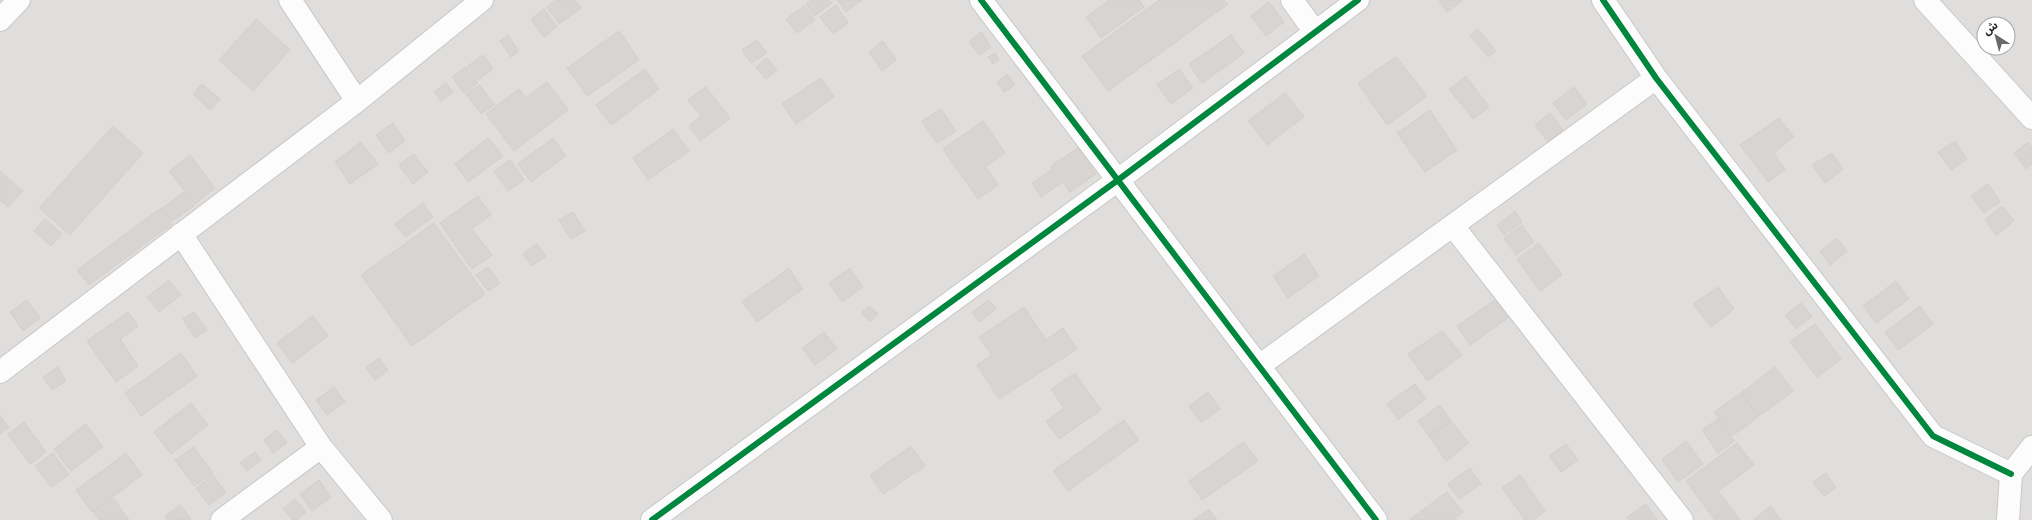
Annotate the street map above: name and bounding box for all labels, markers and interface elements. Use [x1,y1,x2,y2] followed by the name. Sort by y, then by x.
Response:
[1976,16,2016,56] north arrow
[1980,19,2000,38] text: ش

